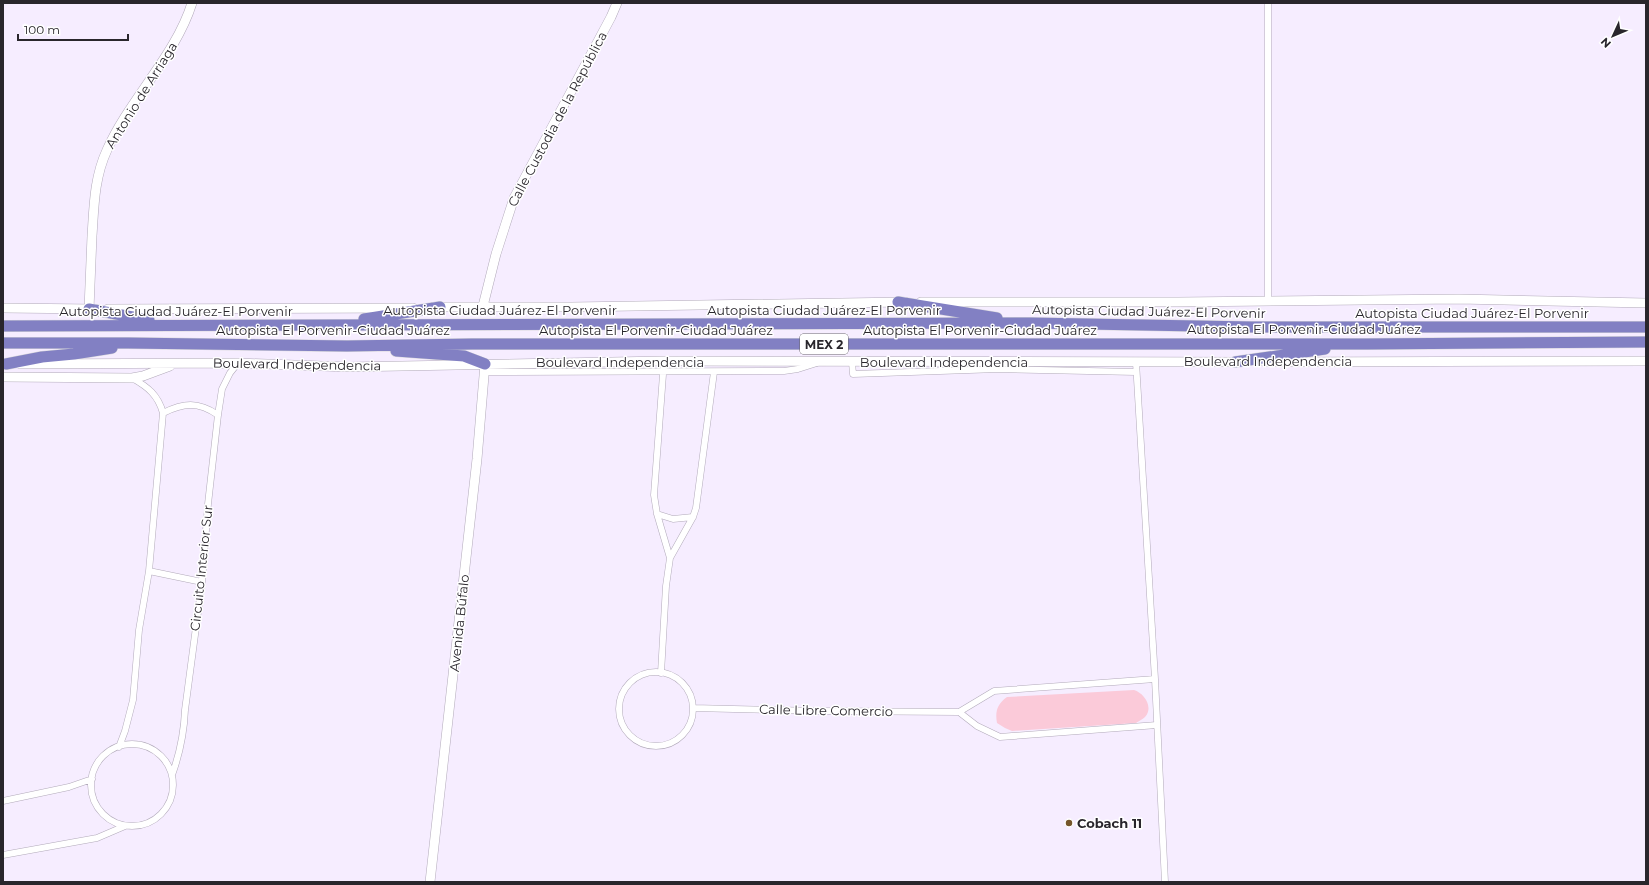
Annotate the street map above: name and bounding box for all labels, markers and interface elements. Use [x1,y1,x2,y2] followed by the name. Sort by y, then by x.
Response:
[18,16,128,42] scale bar
[1593,16,1633,56] north arrow
[24,22,60,37] text: 100 m
[504,29,610,209] street label: Calle Custodia de la República
[1598,35,1614,51] text: N
[102,39,180,151] street label: Antonio de Arriaga
[1032,301,1266,321] street label: Autopista Ciudad Juárez-El Porvenir
[383,302,617,318] street label: Autopista Ciudad Juárez-El Porvenir
[707,302,941,318] street label: Autopista Ciudad Juárez-El Porvenir
[59,303,293,319] street label: Autopista Ciudad Juárez-El Porvenir
[1355,305,1589,321] street label: Autopista Ciudad Juárez-El Porvenir
[1187,321,1421,337] street label: Autopista El Porvenir-Ciudad Juárez
[216,322,450,338] street label: Autopista El Porvenir-Ciudad Juárez
[539,322,773,338] street label: Autopista El Porvenir-Ciudad Juárez
[863,322,1097,338] street label: Autopista El Porvenir-Ciudad Juárez
[800,334,848,354] road number: MEX 2
[1184,353,1352,369] street label: Boulevard Independencia
[536,354,704,370] street label: Boulevard Independencia
[860,354,1028,370] street label: Boulevard Independencia
[213,355,381,373] street label: Boulevard Independencia
[186,504,216,632] street label: Circuito Interior Sur
[446,573,472,673] street label: Avenida Búfalo
[759,701,893,719] street label: Calle Libre Comercio
[1077,815,1142,831] place label: Cobach 11
[1064,818,1074,828] marker: Cobach 11

